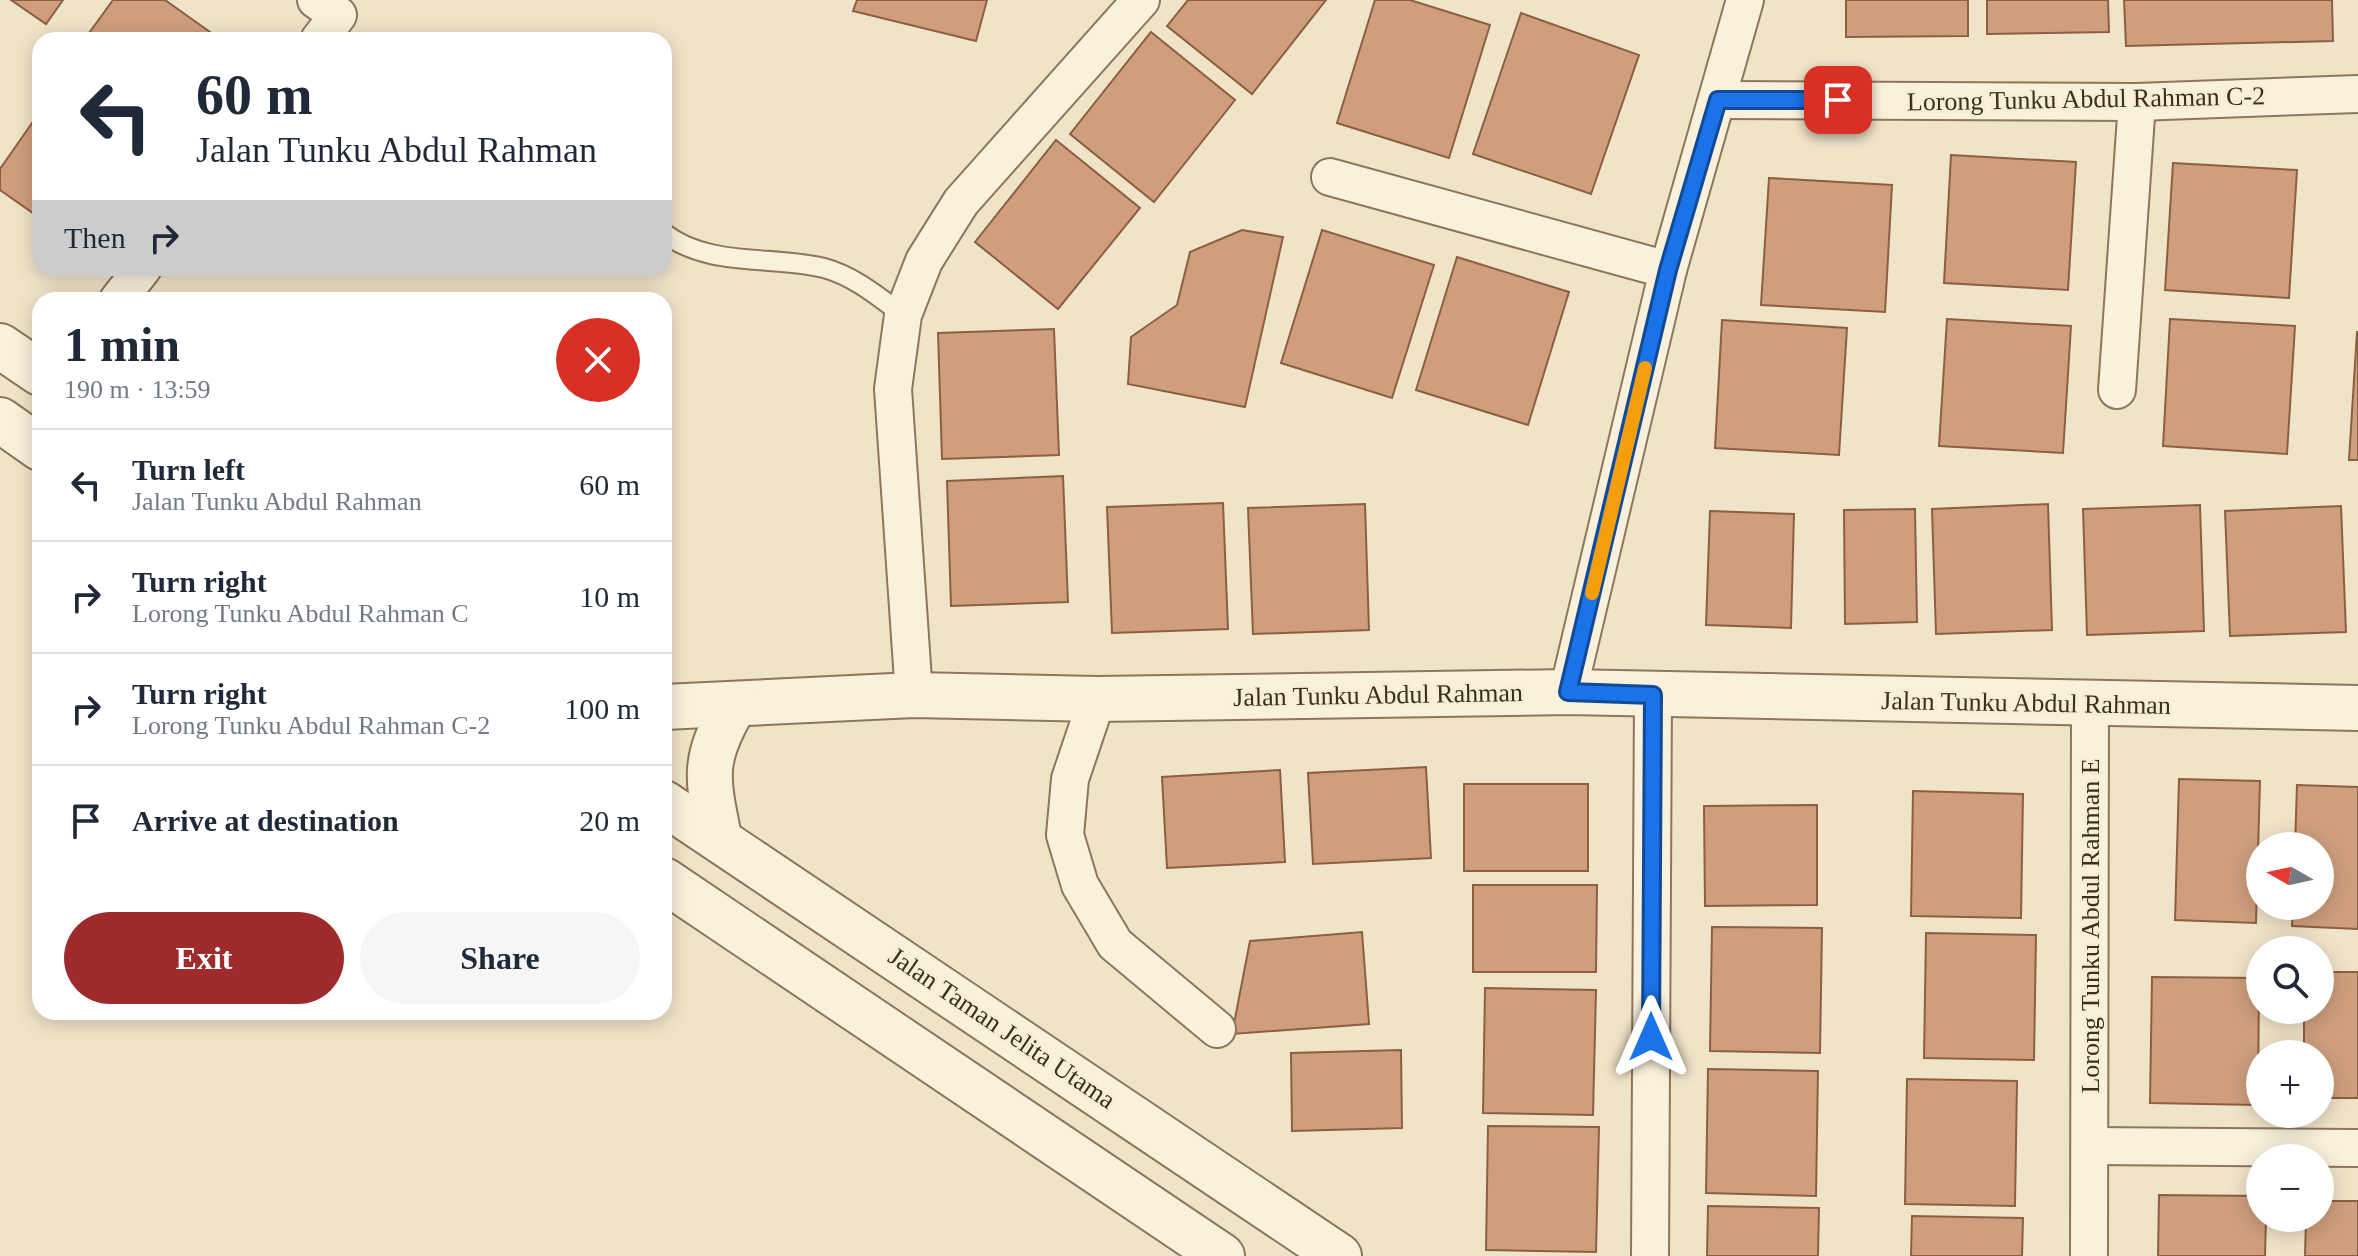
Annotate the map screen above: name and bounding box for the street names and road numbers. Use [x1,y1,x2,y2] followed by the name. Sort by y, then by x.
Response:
[1907,81,2265,117] street label: Lorong Tunku Abdul Rahman C-2
[1233,678,1523,712] street label: Jalan Tunku Abdul Rahman
[1881,686,2171,720] street label: Jalan Tunku Abdul Rahman
[2076,758,2105,1094] street label: Lorong Tunku Abdul Rahman E
[883,941,1121,1115] street label: Jalan Taman Jelita Utama

